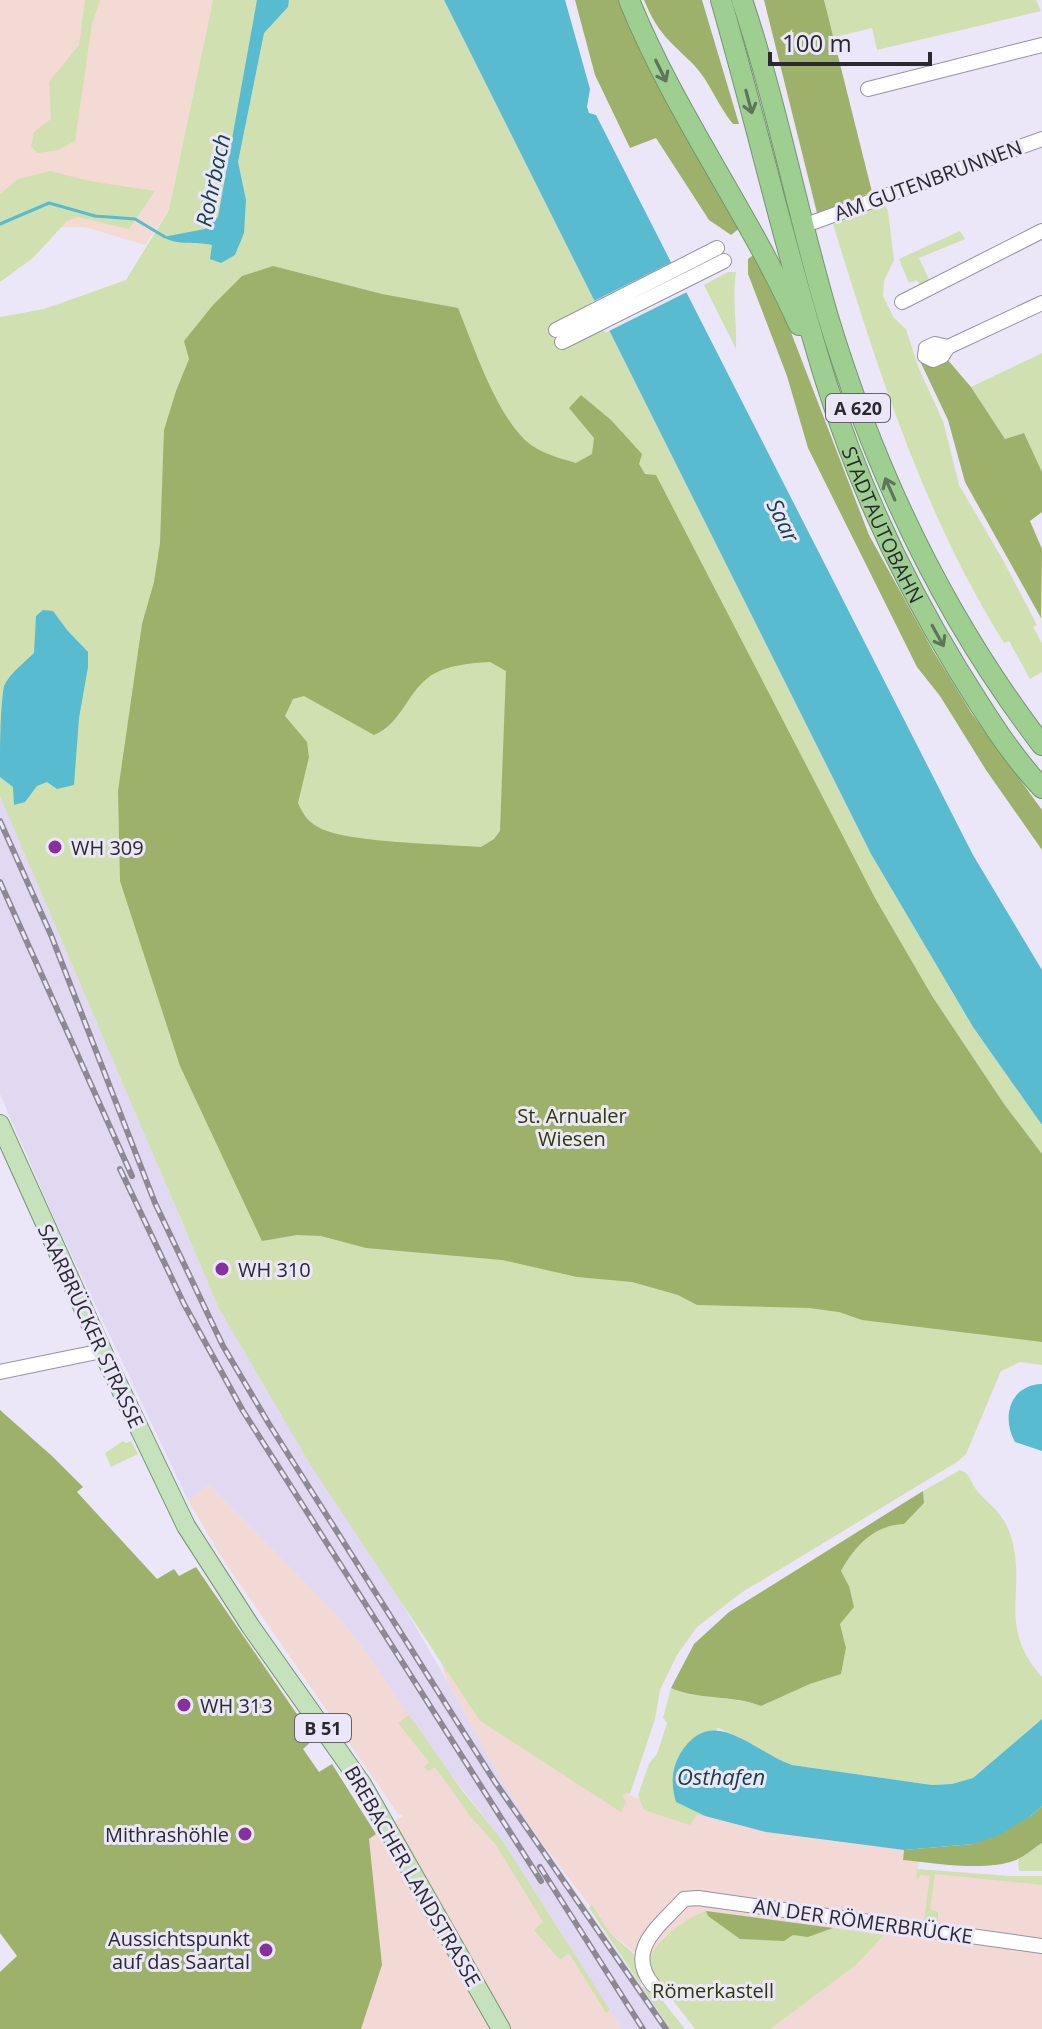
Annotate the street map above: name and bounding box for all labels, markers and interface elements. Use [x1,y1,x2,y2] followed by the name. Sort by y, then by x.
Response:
[770,16,930,66] scale bar
[782,26,852,59] text: 100 m
[655,59,670,82] one-way arrow
[743,89,758,115] one-way arrow
[188,131,236,229] water label: Rohrbach
[830,133,1026,227] street label: AM GUTENBRUNNEN
[826,394,890,422] road number: A 620
[836,442,931,608] street label: STADTAUTOBAHN
[881,477,896,502] one-way arrow
[761,493,808,548] water label: Saar
[931,623,946,647] one-way arrow
[71,834,144,861] place label: WH 309
[46,838,64,856] marker: WH 309
[517,1102,627,1152] park label: St. Arnualer Wiesen
[32,1220,150,1432] street label: SAARBRÜCKER STRASSE
[238,1256,311,1283] place label: WH 310
[213,1260,231,1278] marker: WH 310
[200,1692,273,1719] place label: WH 313
[175,1696,193,1714] marker: WH 313
[295,1714,351,1742] road number: B 51
[339,1761,487,1991] street label: BREBACHER LANDSTRASSE
[677,1761,765,1791] water label: Osthafen
[105,1821,229,1848] place label: Mithrashöhle
[236,1825,254,1843] marker: Mithrashöhle
[752,1892,974,1950] street label: AN DER RÖMERBRÜCKE
[108,1925,250,1975] place label: Aussichtspunkt auf das Saartal
[257,1941,275,1959] marker: Aussichtspunkt auf das Saartal
[652,1977,774,2004] park label: Römerkastell

